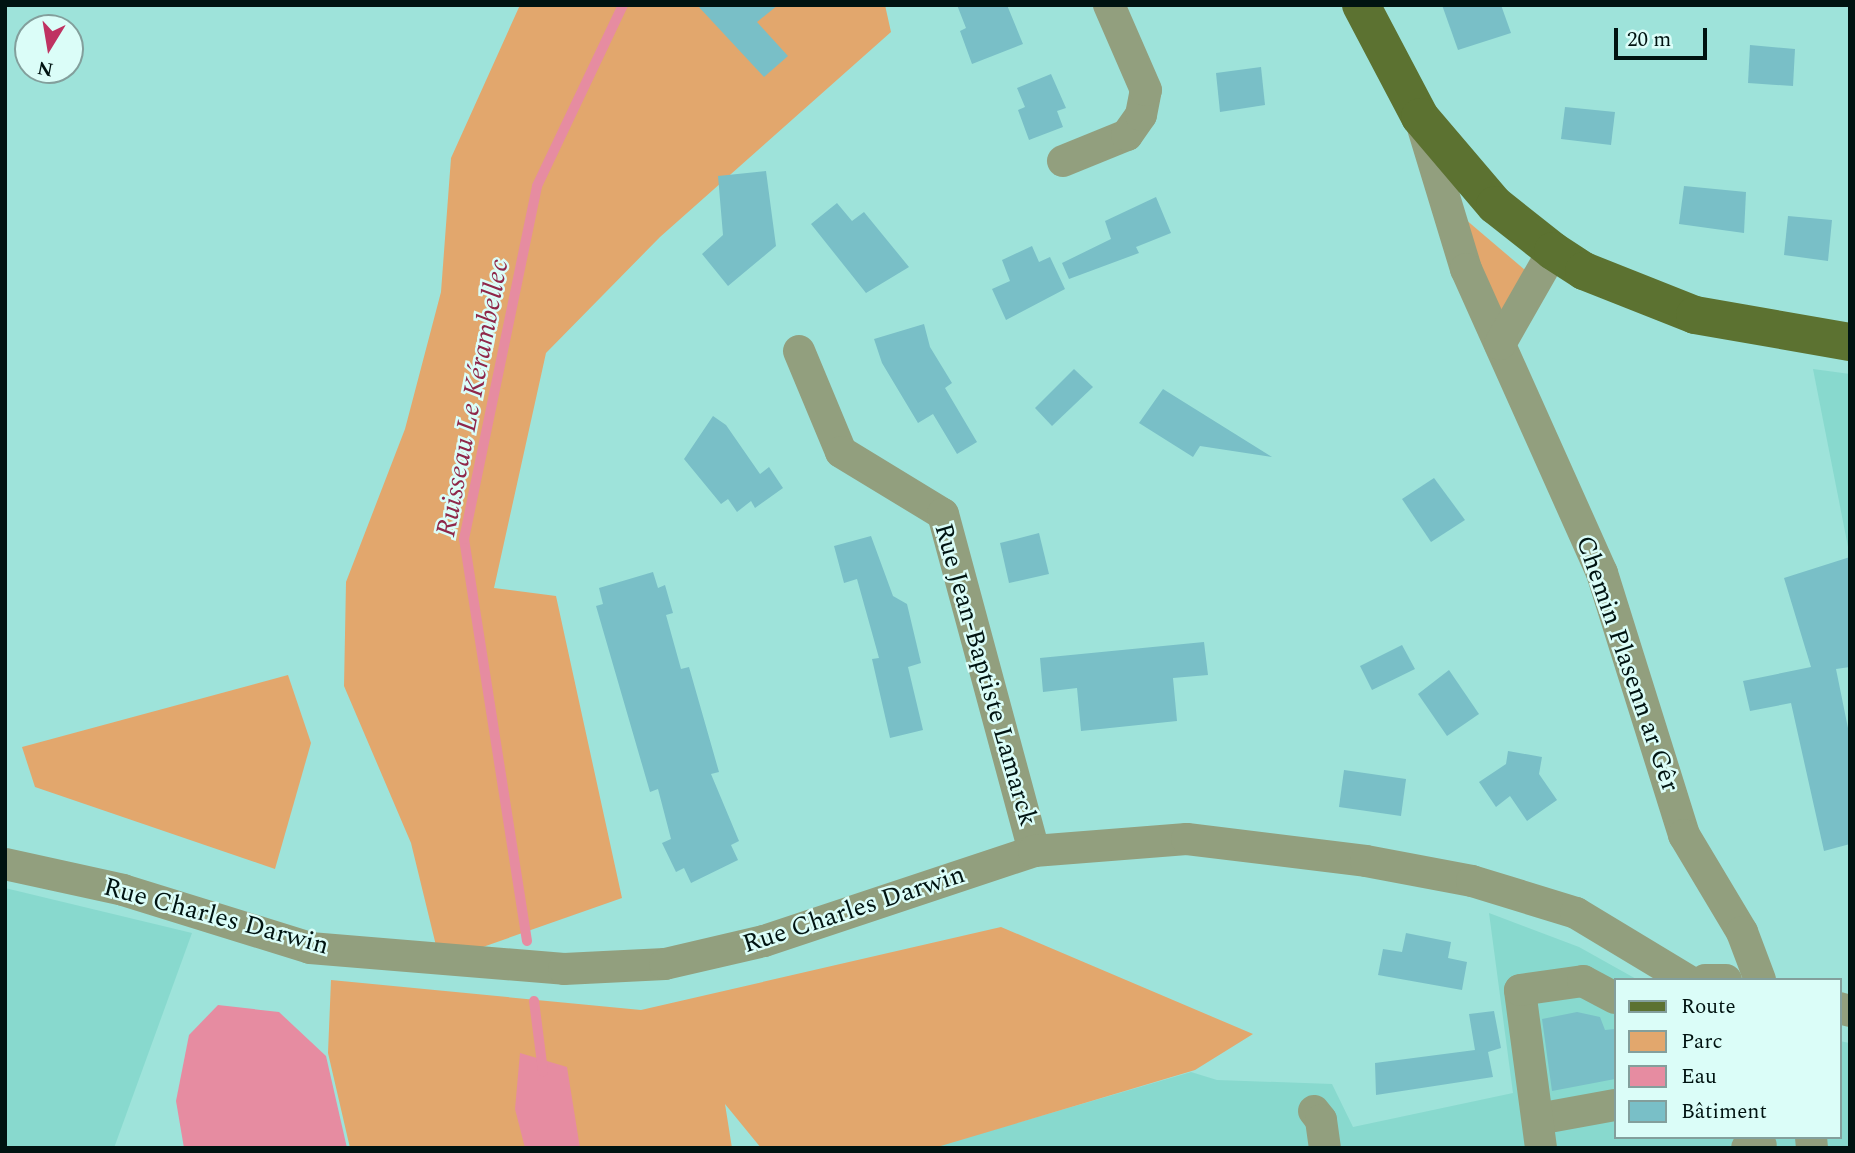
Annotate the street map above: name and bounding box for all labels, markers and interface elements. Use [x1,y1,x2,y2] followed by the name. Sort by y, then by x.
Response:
[14,14,84,84] north arrow
[1617,14,1710,58] scale bar
[1627,24,1671,56] text: 20 m
[35,52,56,84] text: N
[430,256,516,540] water label: Ruisseau Le Kérambellec
[927,520,1043,830] street label: Rue Jean-Baptiste Lamarck
[1569,532,1685,796] street label: Chemin Plasenn ar Gêr
[739,859,969,961] street label: Rue Charles Darwin
[100,872,332,962] street label: Rue Charles Darwin
[1614,978,1841,1139] legend
[1681,991,1736,1023] text: Route
[1681,1026,1723,1058] text: Parc
[1681,1061,1717,1093] text: Eau
[1681,1096,1767,1128] text: Bâtiment

